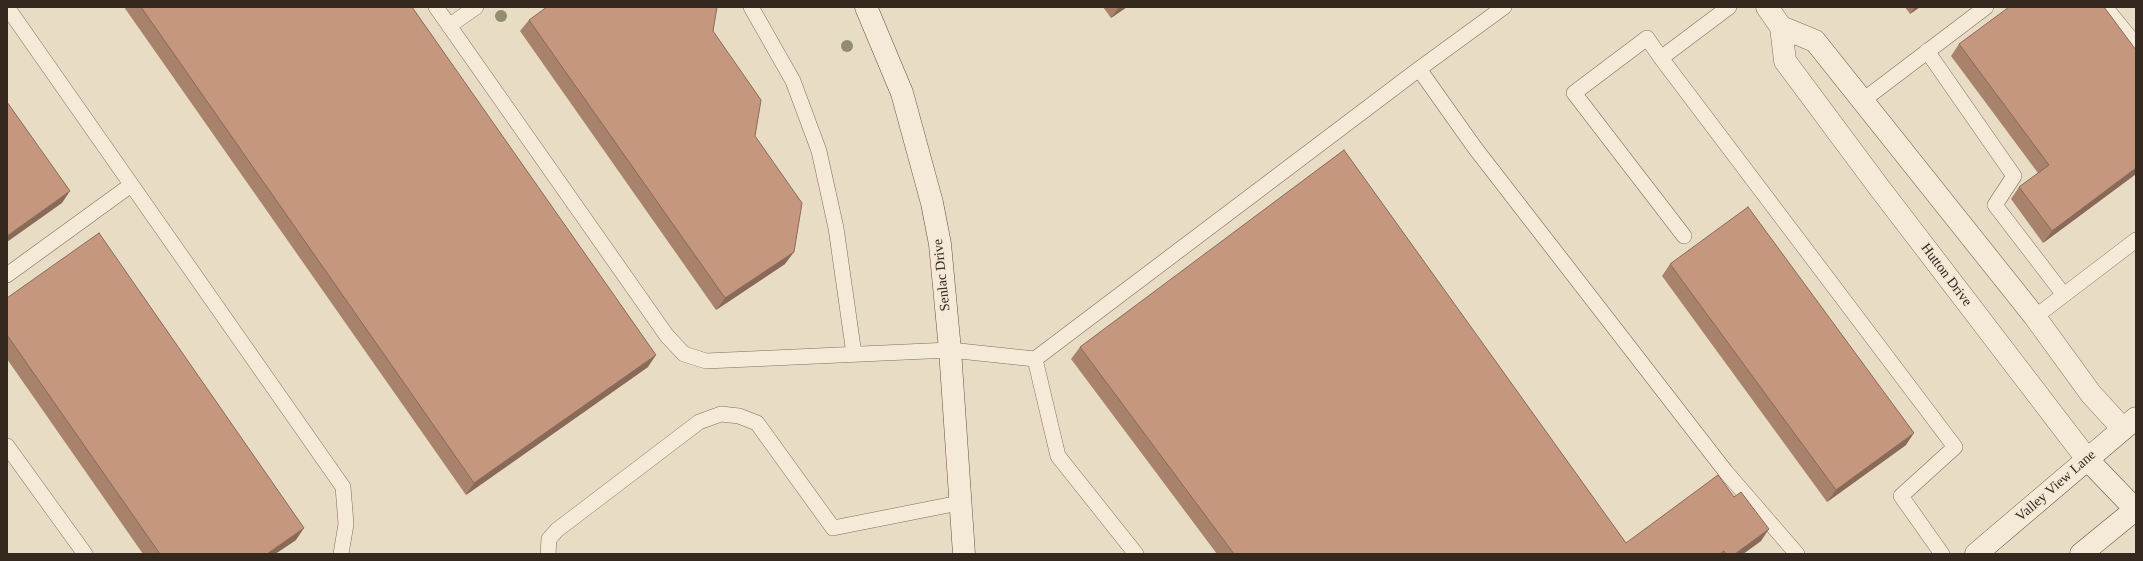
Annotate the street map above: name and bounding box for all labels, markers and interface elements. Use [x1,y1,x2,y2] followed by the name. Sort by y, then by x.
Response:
[930,238,954,312] street label: Senlac Drive
[1917,240,1975,310] street label: Hutton Drive
[2013,447,2099,525] street label: Valley View Lane

